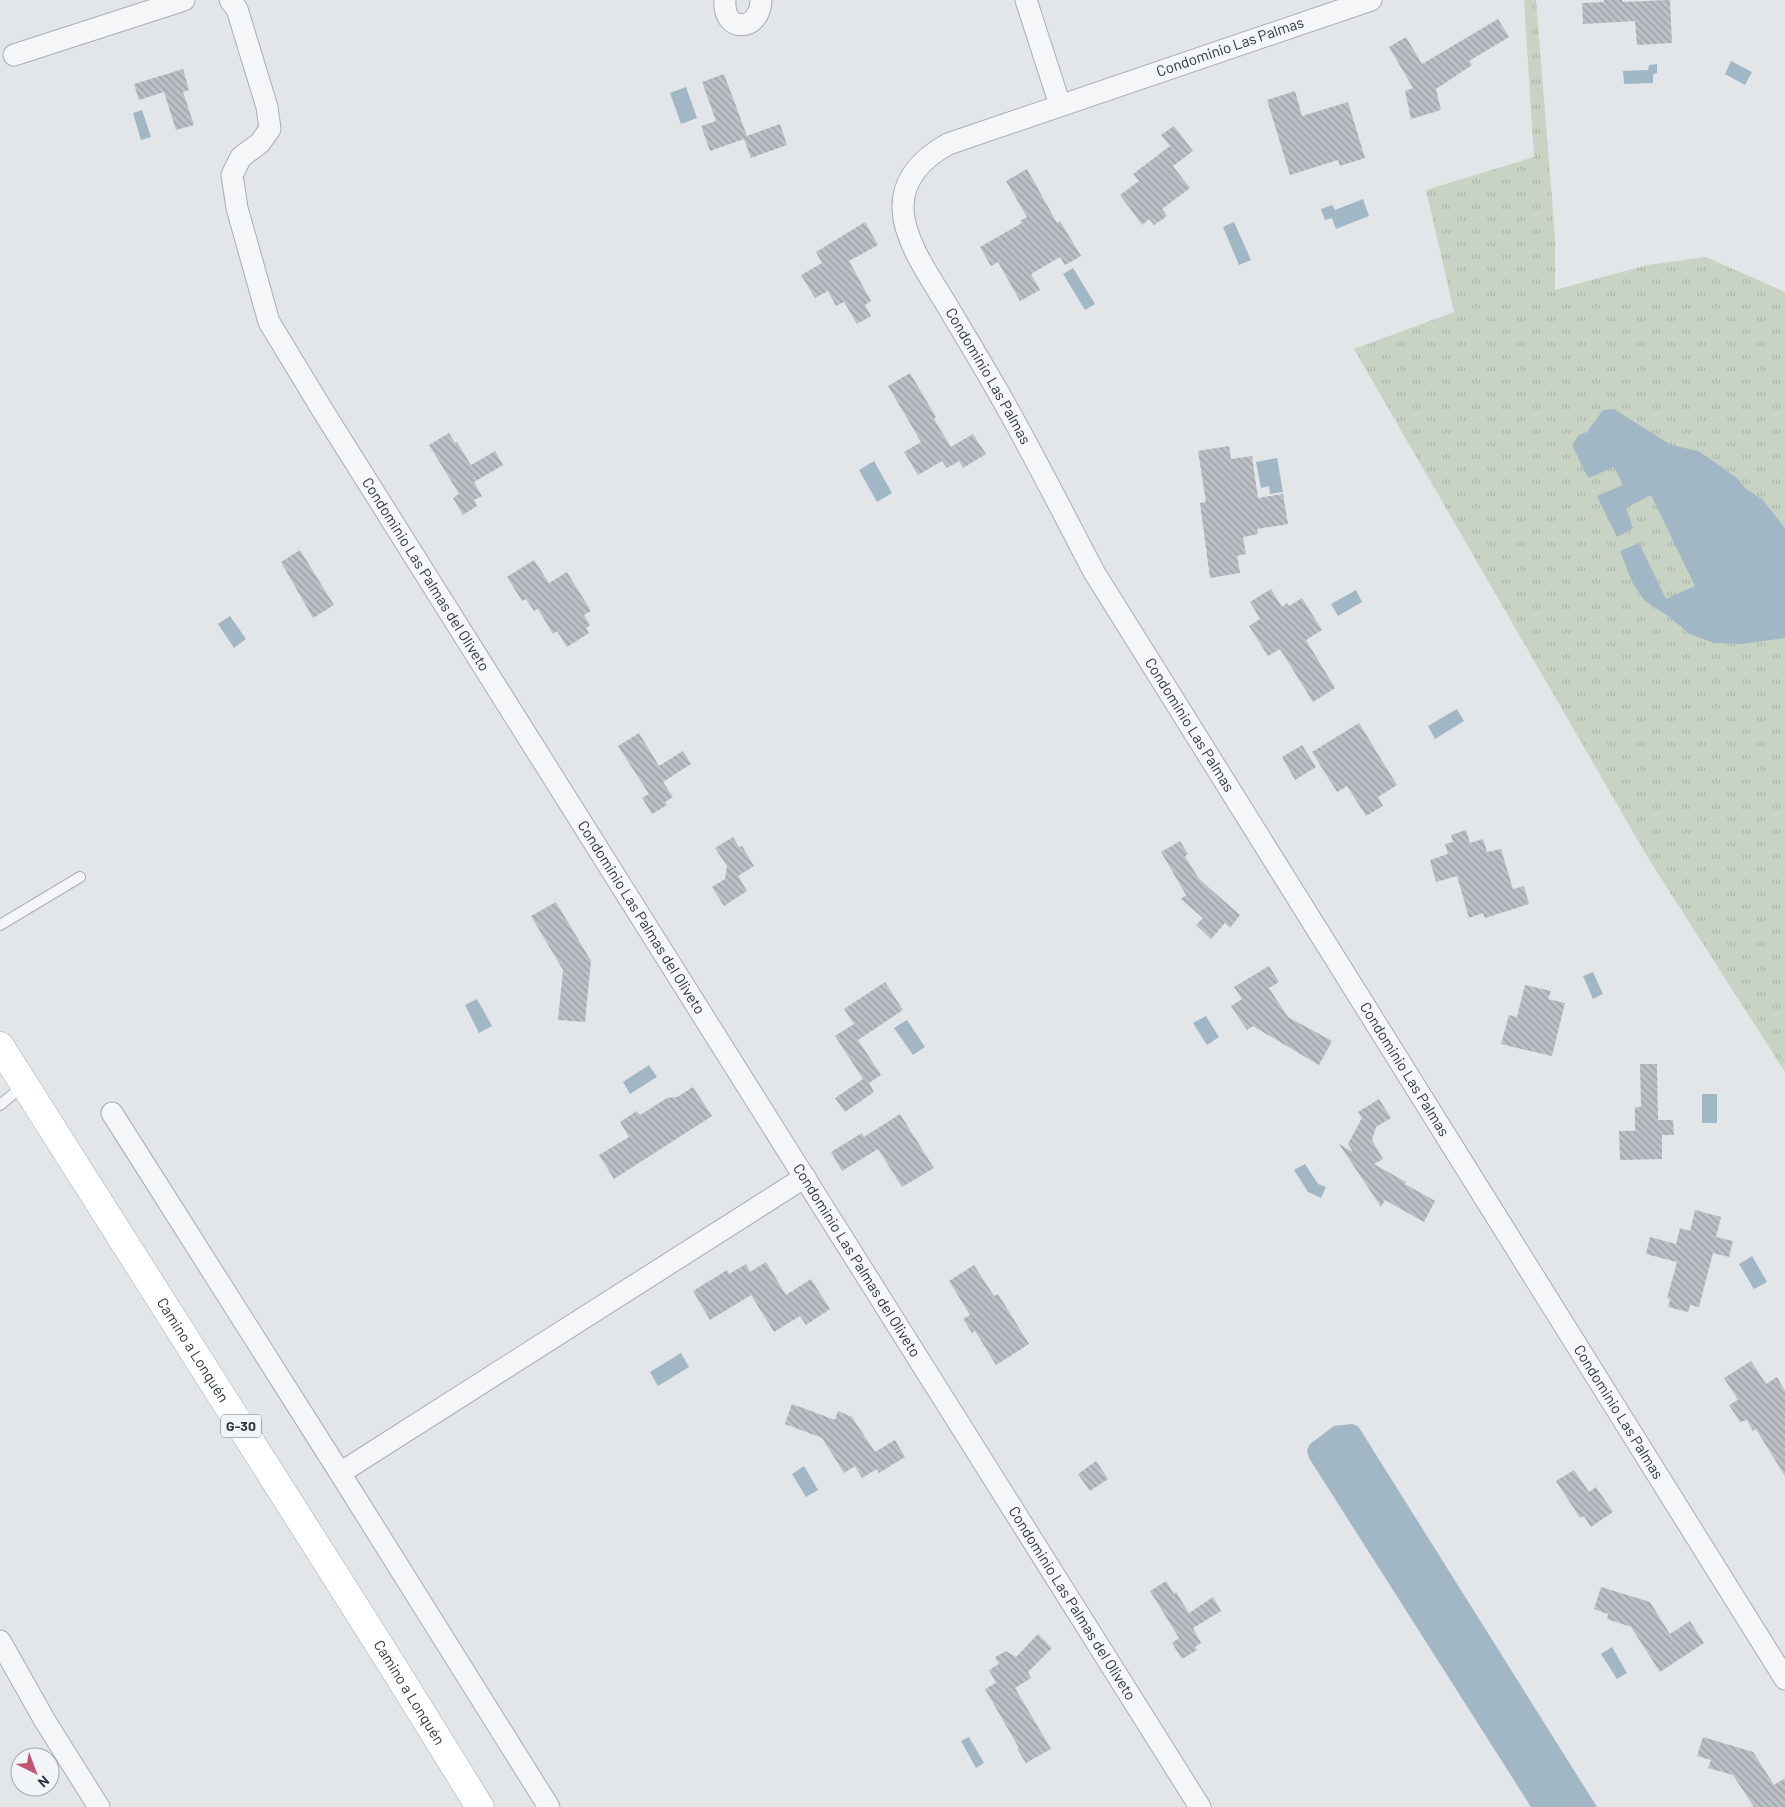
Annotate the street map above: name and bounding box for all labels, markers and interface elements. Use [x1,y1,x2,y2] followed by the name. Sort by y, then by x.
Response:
[1154,12,1306,80] street label: Condominio Las Palmas
[942,304,1035,447] street label: Condominio Las Palmas
[359,474,494,674] street label: Condominio Las Palmas del Oliveto
[1142,654,1239,795] street label: Condominio Las Palmas
[574,817,710,1017] street label: Condominio Las Palmas del Oliveto
[1357,998,1454,1139] street label: Condominio Las Palmas
[790,1160,925,1360] street label: Condominio Las Palmas del Oliveto
[154,1294,233,1405] street label: Camino a Lonquén
[1571,1341,1668,1482] street label: Condominio Las Palmas
[221,1414,261,1438] road number: G-30
[1005,1503,1140,1703] street label: Condominio Las Palmas del Oliveto
[370,1636,449,1748] street label: Camino a Lonquén
[10,1747,60,1797] north arrow
[35,1773,53,1791] text: N

